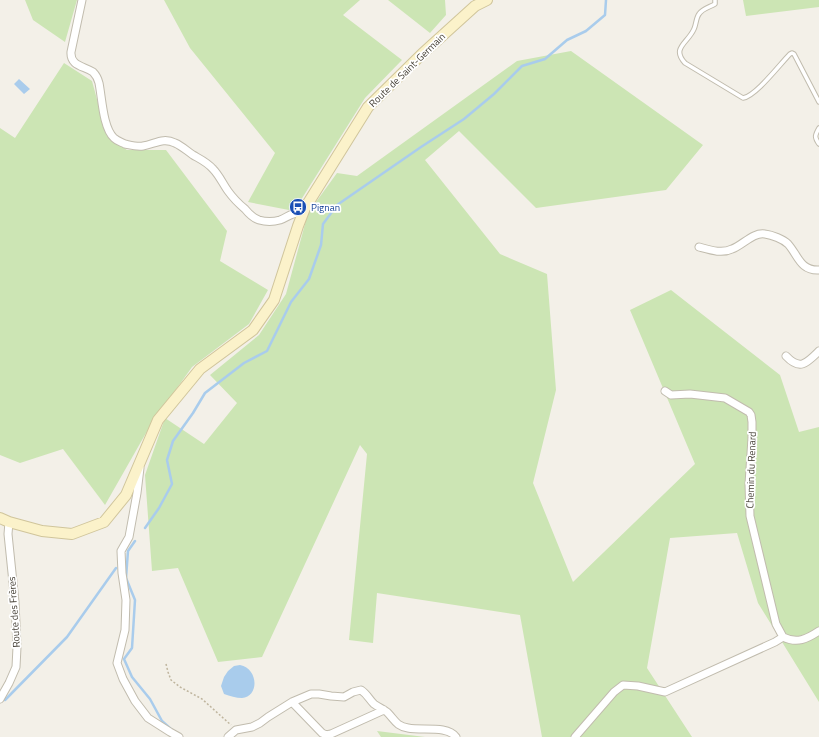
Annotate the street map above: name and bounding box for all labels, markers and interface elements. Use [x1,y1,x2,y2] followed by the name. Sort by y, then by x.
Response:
[365,29,449,111] street label: Route de Saint-Germain
[288,197,308,217] bus stop icon: Pignan
[311,200,340,215] place label: Pignan
[742,431,760,509] street label: Chemin du Renard
[4,576,24,648] street label: Route des Frères

